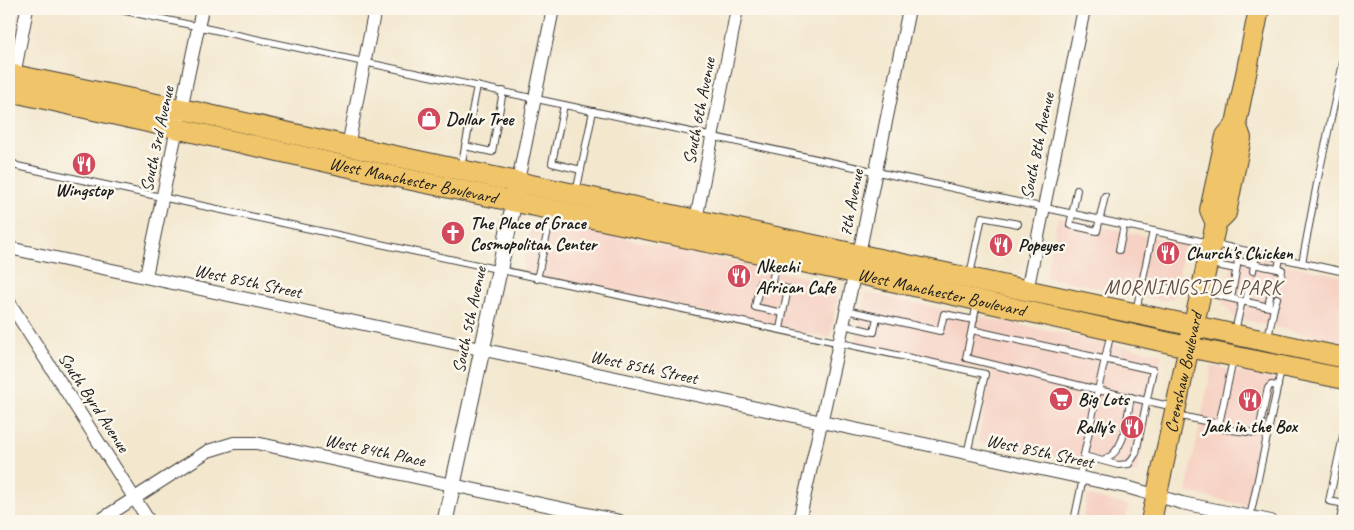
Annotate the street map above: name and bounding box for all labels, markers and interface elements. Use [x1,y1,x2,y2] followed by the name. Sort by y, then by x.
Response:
[678,55,720,166] street label: South 6th Avenue
[135,83,179,194] street label: South 3rd Avenue
[1015,90,1059,201] street label: South 8th Avenue
[416,106,442,132] shop icon: Dollar Tree
[446,108,515,130] place label: Dollar Tree
[71,151,97,177] restaurant icon: Wingstop
[327,152,502,209] street label: West Manchester Boulevard
[834,166,869,238] street label: 7th Avenue
[55,179,114,201] place label: Wingstop
[470,212,599,255] place label: The Place of Grace Cosmopolitan Center
[440,220,466,246] church icon: The Place of Grace Cosmopolitan Center
[988,232,1014,258] restaurant icon: Popeyes
[1018,234,1065,256] place label: Popeyes
[1155,240,1181,266] restaurant icon: Church's Chicken
[1186,242,1293,264] place label: Church's Chicken
[756,255,837,298] place label: Nkechi African Cafe
[192,259,306,304] street label: West 85th Street
[726,263,752,289] restaurant icon: Nkechi African Cafe
[856,263,1030,322] street label: West Manchester Boulevard
[447,264,491,375] street label: South 5th Avenue
[1104,275,1285,300] district label: MORNINGSIDE PARK
[1160,307,1208,435] street label: Crenshaw Boulevard
[588,345,702,390] street label: West 85th Street
[54,348,135,457] street label: South Byrd Avenue
[1048,386,1074,412] supermarket icon: Big Lots
[1237,387,1263,413] restaurant icon: Jack in the Box
[1078,388,1130,410] place label: Big Lots
[1119,414,1145,440] restaurant icon: Rally's
[1201,415,1299,437] place label: Jack in the Box
[1075,416,1116,438] place label: Rally's
[323,429,428,472] street label: West 84th Place
[984,429,1098,474] street label: West 85th Street

